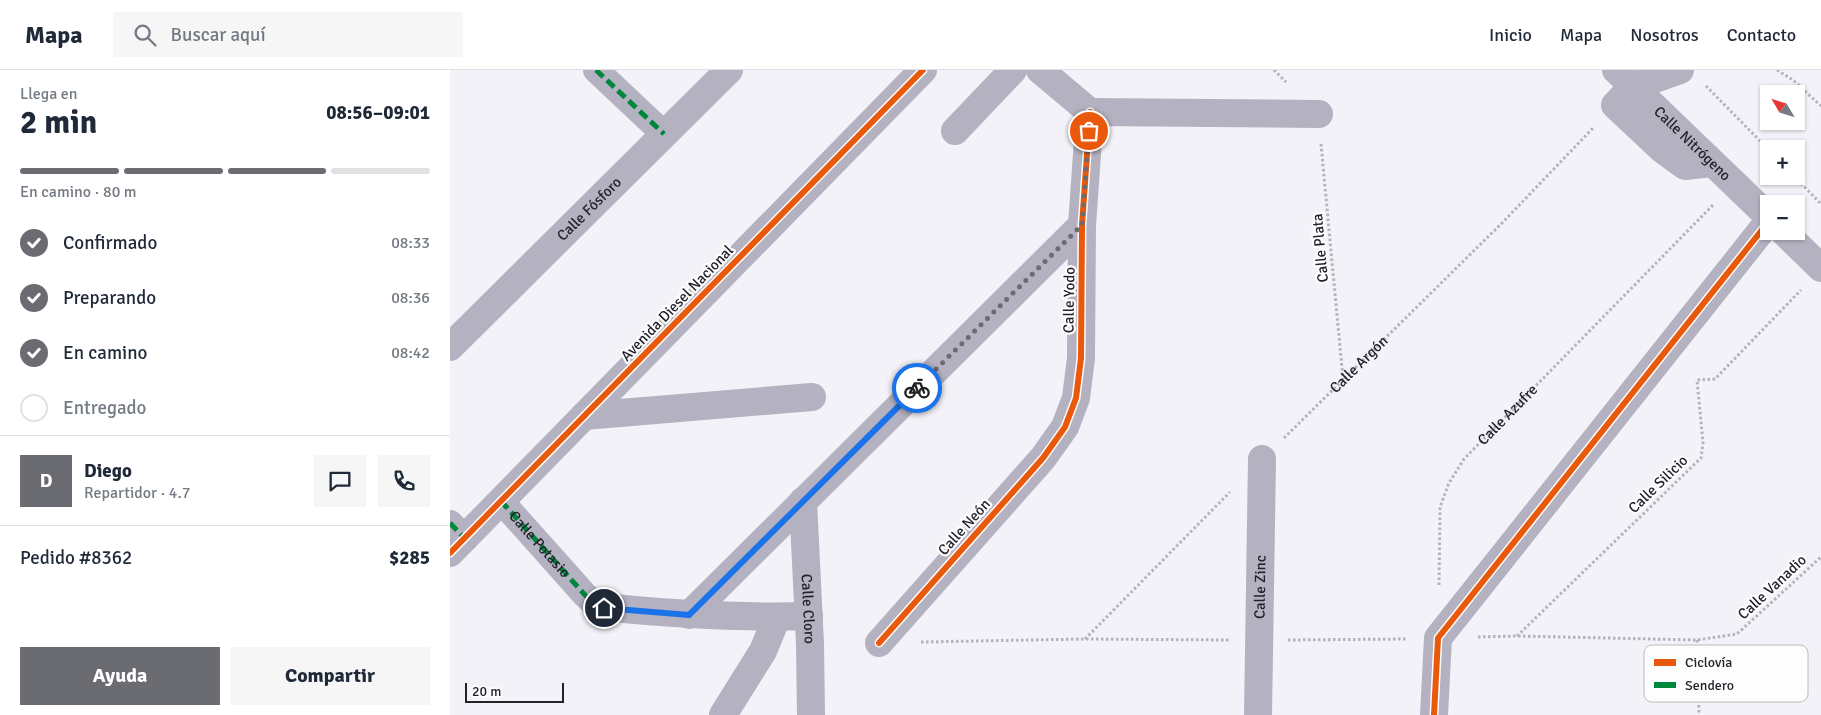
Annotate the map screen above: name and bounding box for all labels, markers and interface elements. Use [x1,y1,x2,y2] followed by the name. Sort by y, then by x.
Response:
[113,12,463,57] search box
[25,20,83,50] text: Mapa
[131,21,159,49] icon: search
[171,23,266,47] text: Buscar aquí
[1489,24,1532,46] text: Inicio
[1560,24,1602,46] text: Mapa
[1630,24,1699,46] text: Nosotros
[1727,24,1796,46] text: Contacto
[20,84,78,104] text: Llega en
[1760,85,1805,130] north arrow
[1760,85,1805,240] map controls
[326,101,430,125] text: 08:56–09:01
[1650,102,1735,185] street label: Calle Nitrógeno
[20,103,97,142] text: 2 min
[1068,110,1110,152] pin
[1075,117,1103,145] icon: bag
[1760,140,1805,185] button: +
[553,173,625,245] street label: Calle Fósforo
[20,182,137,202] text: En camino · 80 m
[1760,195,1805,240] button: −
[1308,213,1332,283] street label: Calle Plata
[20,229,48,257] icon: check
[63,231,157,255] text: Confirmado
[391,233,430,253] text: 08:33
[617,241,737,365] street label: Avenida Diesel Nacional
[1059,267,1079,333] street label: Calle Yodo
[20,284,48,312] icon: check
[63,286,156,310] text: Preparando
[391,288,430,308] text: 08:36
[1326,332,1392,397] street label: Calle Argón
[20,339,48,367] icon: check
[63,341,147,365] text: En camino
[391,343,430,363] text: 08:42
[892,363,942,413] courier
[903,374,931,402] icon: bike
[1474,381,1541,449] street label: Calle Azufre
[63,396,146,420] text: Entregado
[1625,451,1692,517] street label: Calle Silicio
[314,455,366,507] button: chat
[378,455,430,507] button: phone
[84,459,132,483] text: Diego
[40,469,52,493] text: D
[84,483,190,503] text: Repartidor · 4.7
[934,495,994,559] street label: Calle Neón
[505,507,574,581] street label: Calle Potasio
[20,546,132,570] text: Pedido #8362
[389,546,430,570] text: $285
[1734,551,1810,623] street label: Calle Vanadio
[1251,555,1269,619] street label: Calle Zinc
[798,573,819,645] street label: Calle Cloro
[583,587,625,629] pin
[590,594,618,622] icon: home
[1644,645,1808,702] legend
[20,647,220,705] button: Ayuda
[230,647,430,705] button: Compartir
[1685,654,1732,671] text: Ciclovía
[1685,677,1734,694] text: Sendero
[465,680,564,703] scale bar
[472,683,501,700] text: 20 m

